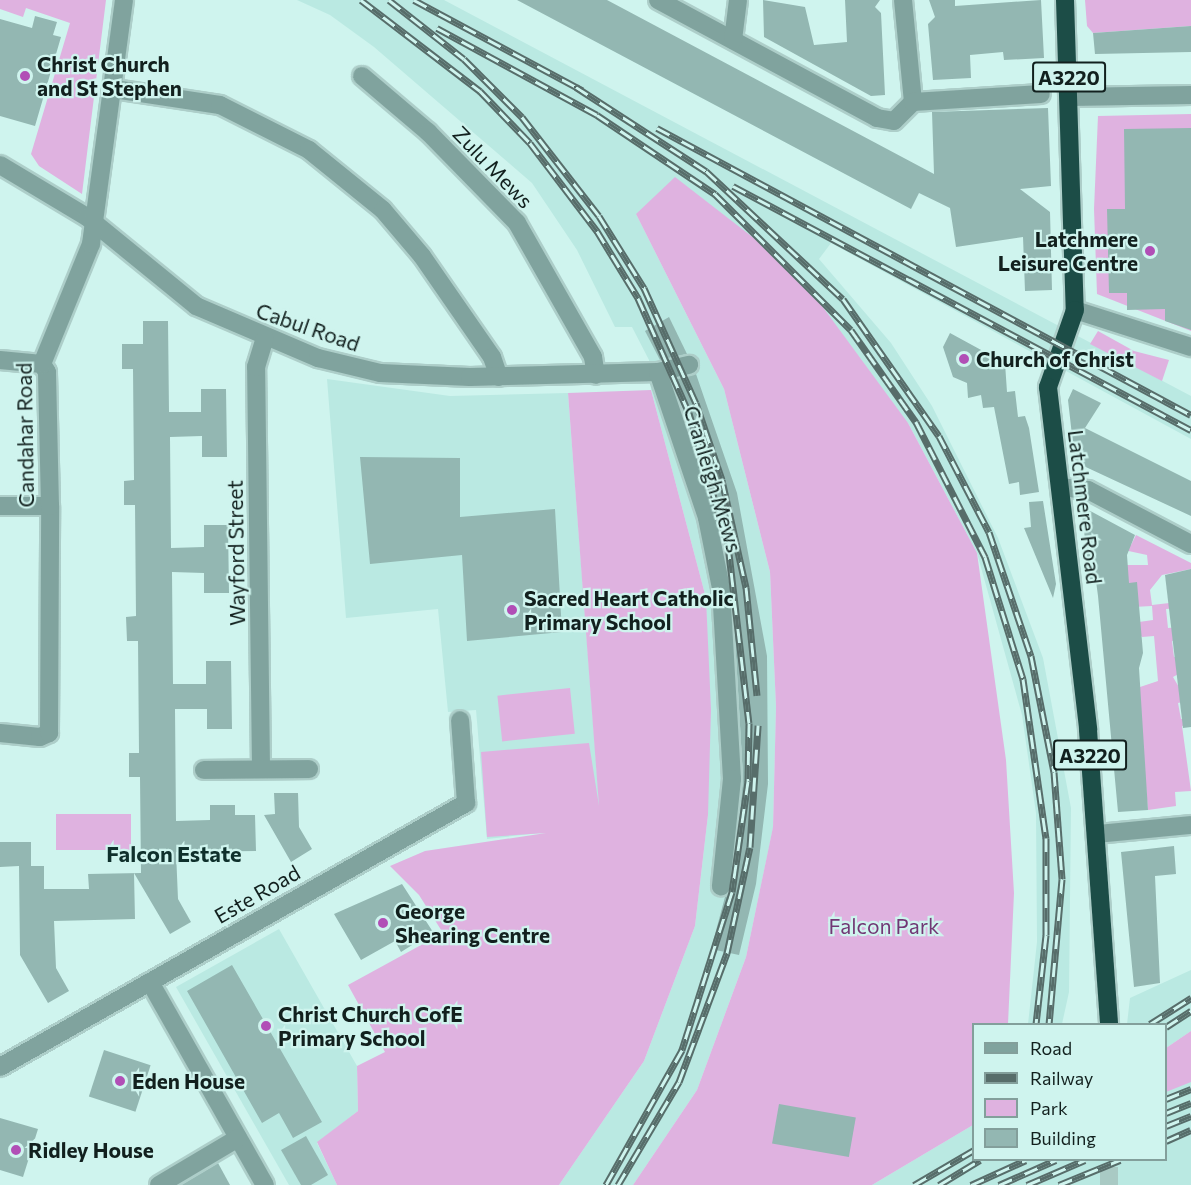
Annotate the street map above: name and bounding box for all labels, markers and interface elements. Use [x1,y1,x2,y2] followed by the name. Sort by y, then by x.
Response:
[37,51,182,101] place label: Christ Church and St Stephen
[1032,60,1106,94] road number: A3220
[18,69,32,83] marker: Christ Church and St Stephen
[448,121,538,213] street label: Zulu Mews
[998,226,1138,276] place label: Latchmere Leisure Centre
[1143,244,1157,258] marker: Latchmere Leisure Centre
[253,298,363,356] street label: Cabul Road
[976,346,1134,372] place label: Church of Christ
[957,352,971,366] marker: Church of Christ
[11,362,39,508] street label: Candahar Road
[679,403,747,555] street label: Cranleigh Mews
[1063,428,1107,586] street label: Latchmere Road
[222,480,250,626] street label: Wayford Street
[524,585,734,635] place label: Sacred Heart Catholic Primary School
[505,603,519,617] marker: Sacred Heart Catholic Primary School
[1052,738,1128,772] road number: A3220
[106,841,242,867] district label: Falcon Estate
[210,859,304,929] street label: Este Road
[395,898,550,948] place label: George Shearing Centre
[829,913,939,939] park label: Falcon Park
[376,916,390,930] marker: George Shearing Centre
[278,1001,463,1051] place label: Christ Church CofE Primary School
[259,1019,273,1033] marker: Christ Church CofE Primary School
[972,1023,1167,1161] legend
[1030,1037,1072,1059] text: Road
[1030,1067,1093,1089] text: Railway
[132,1068,245,1094] place label: Eden House
[113,1074,127,1088] marker: Eden House
[1030,1097,1068,1119] text: Park
[1030,1127,1096,1149] text: Building
[28,1137,154,1163] place label: Ridley House
[9,1143,23,1157] marker: Ridley House

